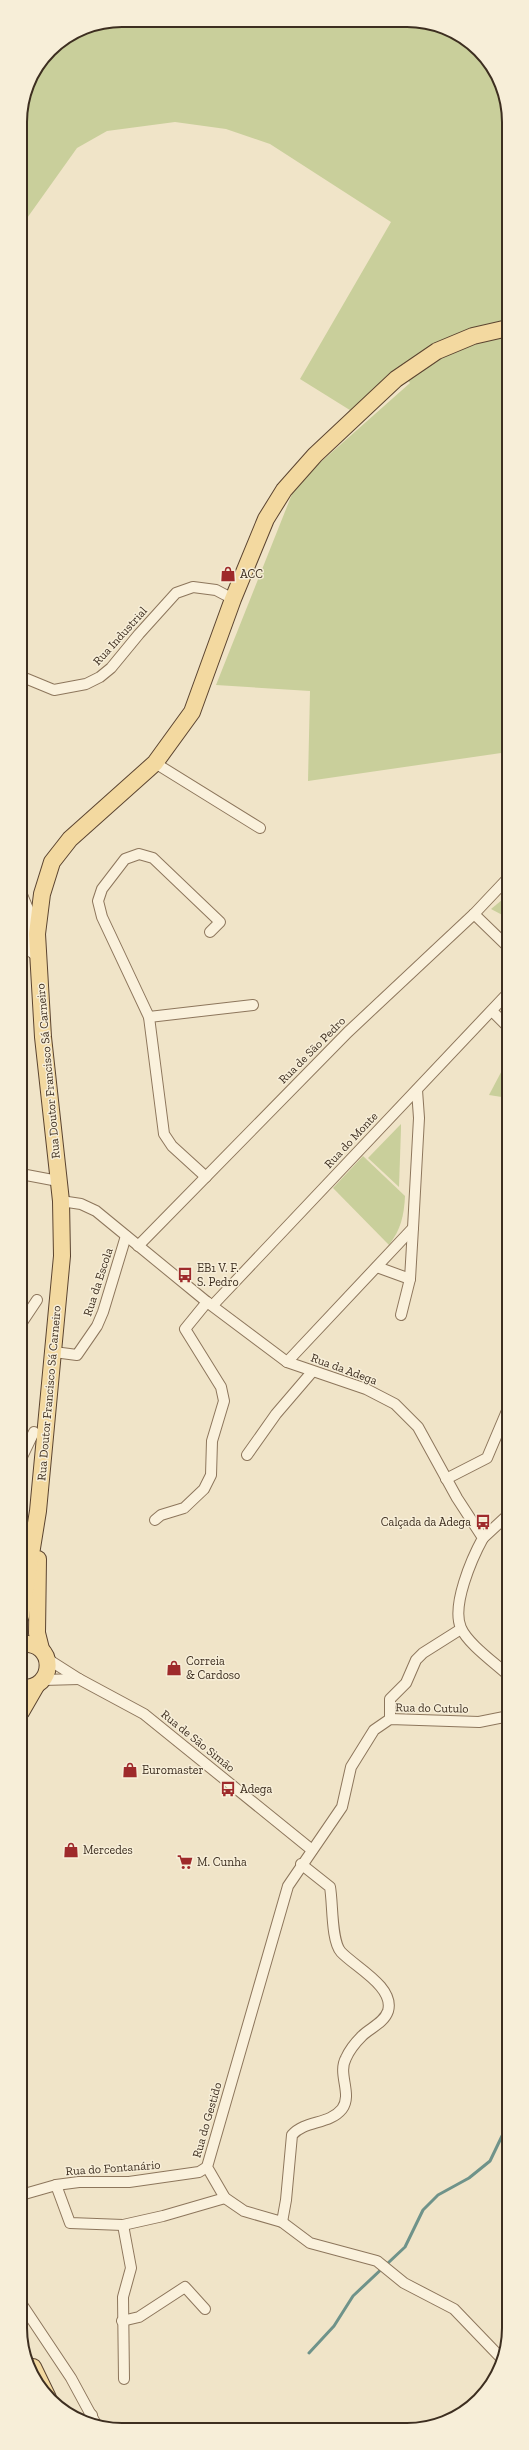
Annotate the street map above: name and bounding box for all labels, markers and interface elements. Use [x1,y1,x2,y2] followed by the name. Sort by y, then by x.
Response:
[219,565,237,583] shop icon: ACC
[240,567,263,581] place label: ACC
[90,604,150,668] street label: Rua Industrial
[33,983,63,1159] street label: Rua Doutor Francisco Sá Carneiro
[276,1014,348,1086] street label: Rua de São Pedro
[321,1109,381,1171] street label: Rua do Monte
[80,1246,116,1318] street label: Rua da Escola
[197,1261,239,1289] place label: EB1 V. F. S. Pedro
[176,1266,194,1284] bus stop icon: EB1 V. F. S. Pedro
[34,1305,64,1481] street label: Rua Doutor Francisco Sá Carneiro
[309,1351,379,1388] street label: Rua da Adega
[474,1513,492,1531] bus stop icon: Calçada da Adega
[381,1515,471,1529] place label: Calçada da Adega
[186,1654,240,1682] place label: Correia & Cardoso
[165,1659,183,1677] shop icon: Correia & Cardoso
[395,1700,469,1716] street label: Rua do Cutulo
[158,1707,238,1775] street label: Rua de São Simão
[121,1761,139,1779] shop icon: Euromaster
[142,1763,204,1777] place label: Euromaster
[219,1780,237,1798] bus stop icon: Adega
[240,1782,272,1796] place label: Adega
[62,1841,80,1859] shop icon: Mercedes
[83,1843,133,1857] place label: Mercedes
[176,1853,194,1871] supermarket icon: M. Cunha
[197,1855,247,1869] place label: M. Cunha
[190,2081,224,2159] street label: Rua do Gestido
[65,2158,161,2178] street label: Rua do Fontanário

